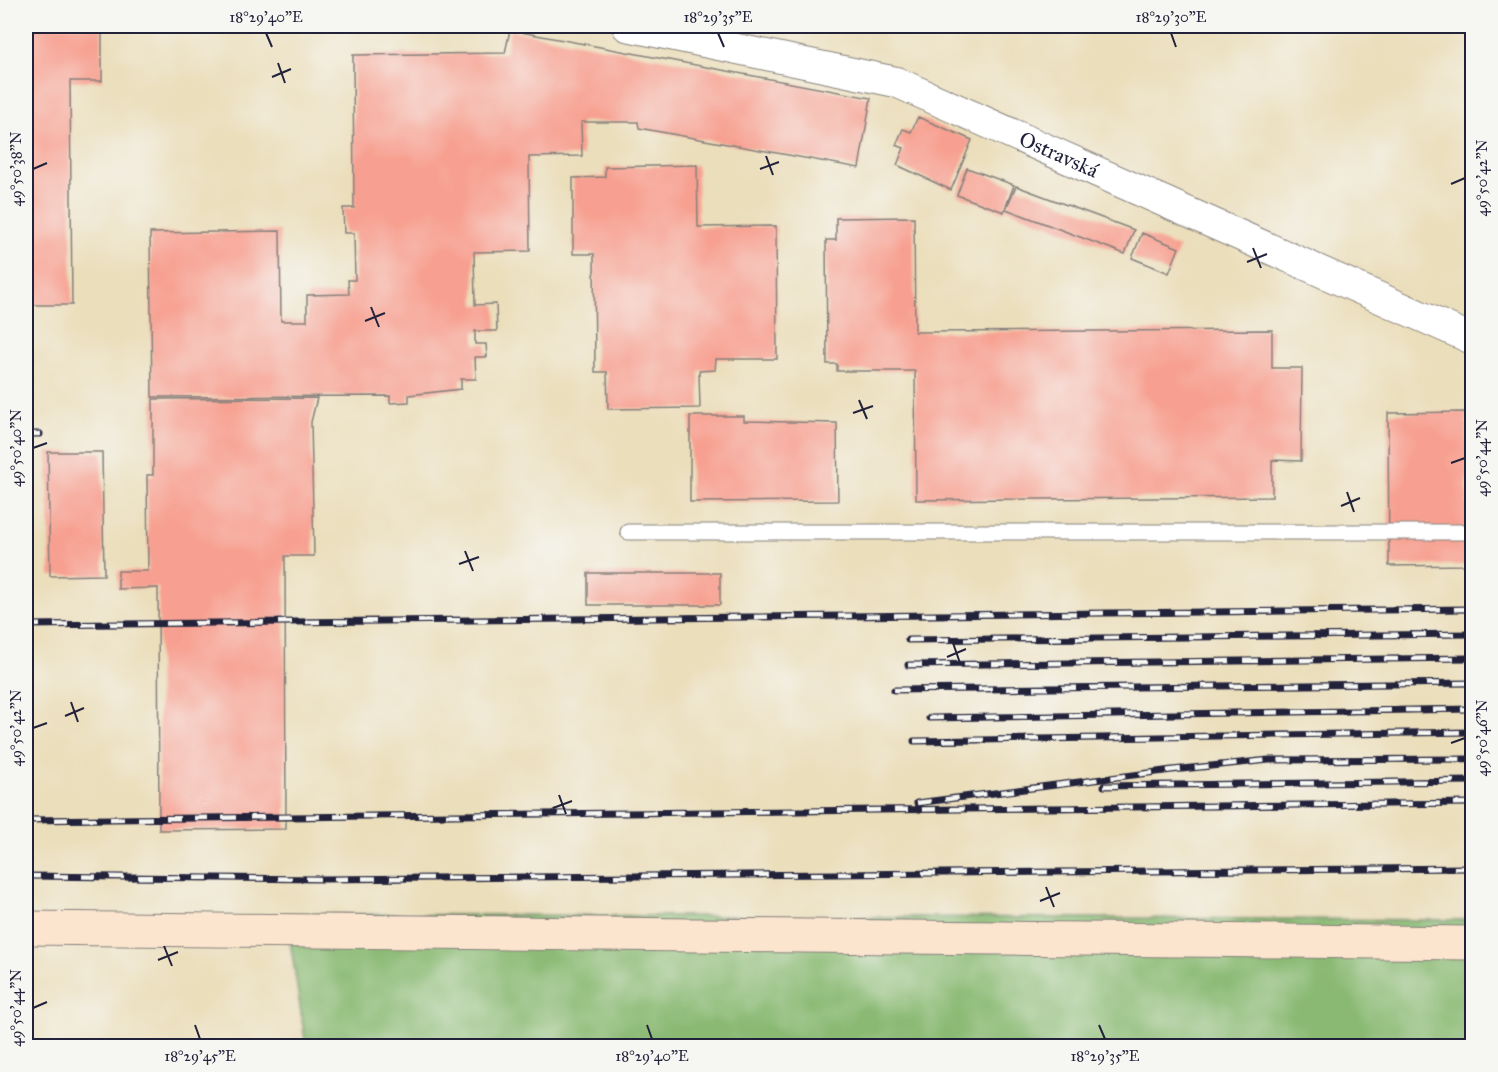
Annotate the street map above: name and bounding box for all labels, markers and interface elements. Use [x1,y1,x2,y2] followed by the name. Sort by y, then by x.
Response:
[229,8,303,26] text: 18°29'40"E
[683,8,753,26] text: 18°29'35"E
[1136,8,1207,26] text: 18°29'30"E
[1015,126,1103,184] street label: Ostravská
[7,131,25,206] text: 49°50'38"N
[1473,139,1491,216] text: 49°50'42"N
[7,409,25,487] text: 49°50'40"N
[1473,419,1491,497] text: 49°50'44"N
[7,689,25,766] text: 49°50'42"N
[1473,699,1491,777] text: 49°50'46"N
[7,969,25,1047] text: 49°50'44"N
[164,1047,236,1065] text: 18°29'45"E
[615,1047,689,1065] text: 18°29'40"E
[1070,1047,1140,1065] text: 18°29'35"E

